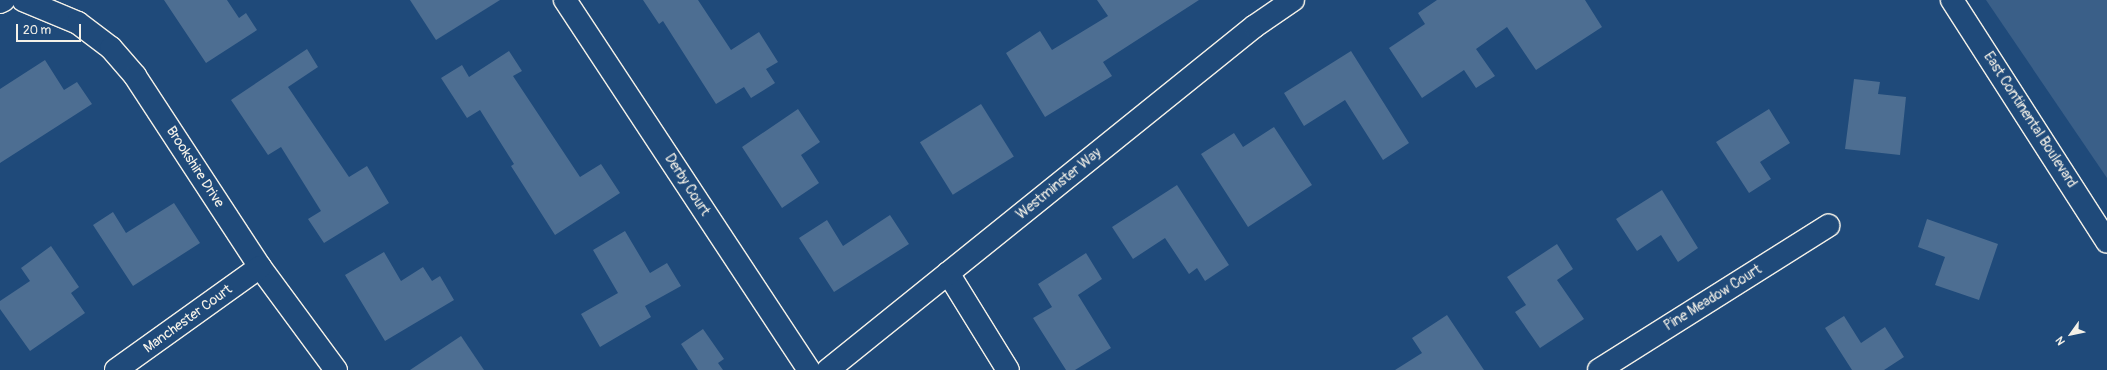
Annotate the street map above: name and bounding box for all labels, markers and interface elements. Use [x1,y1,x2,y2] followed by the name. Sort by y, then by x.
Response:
[18,16,83,42] scale bar
[23,23,51,38] text: 20 m
[1980,49,2080,191] street label: East Continental Boulevard
[162,123,228,211] street label: Brookshire Drive
[1013,145,1105,223] street label: Westminster Way
[661,151,713,219] street label: Derby Court
[1661,261,1765,335] street label: Pine Meadow Court
[140,281,236,357] street label: Manchester Court
[2051,314,2091,354] north arrow
[2053,334,2068,347] text: N

